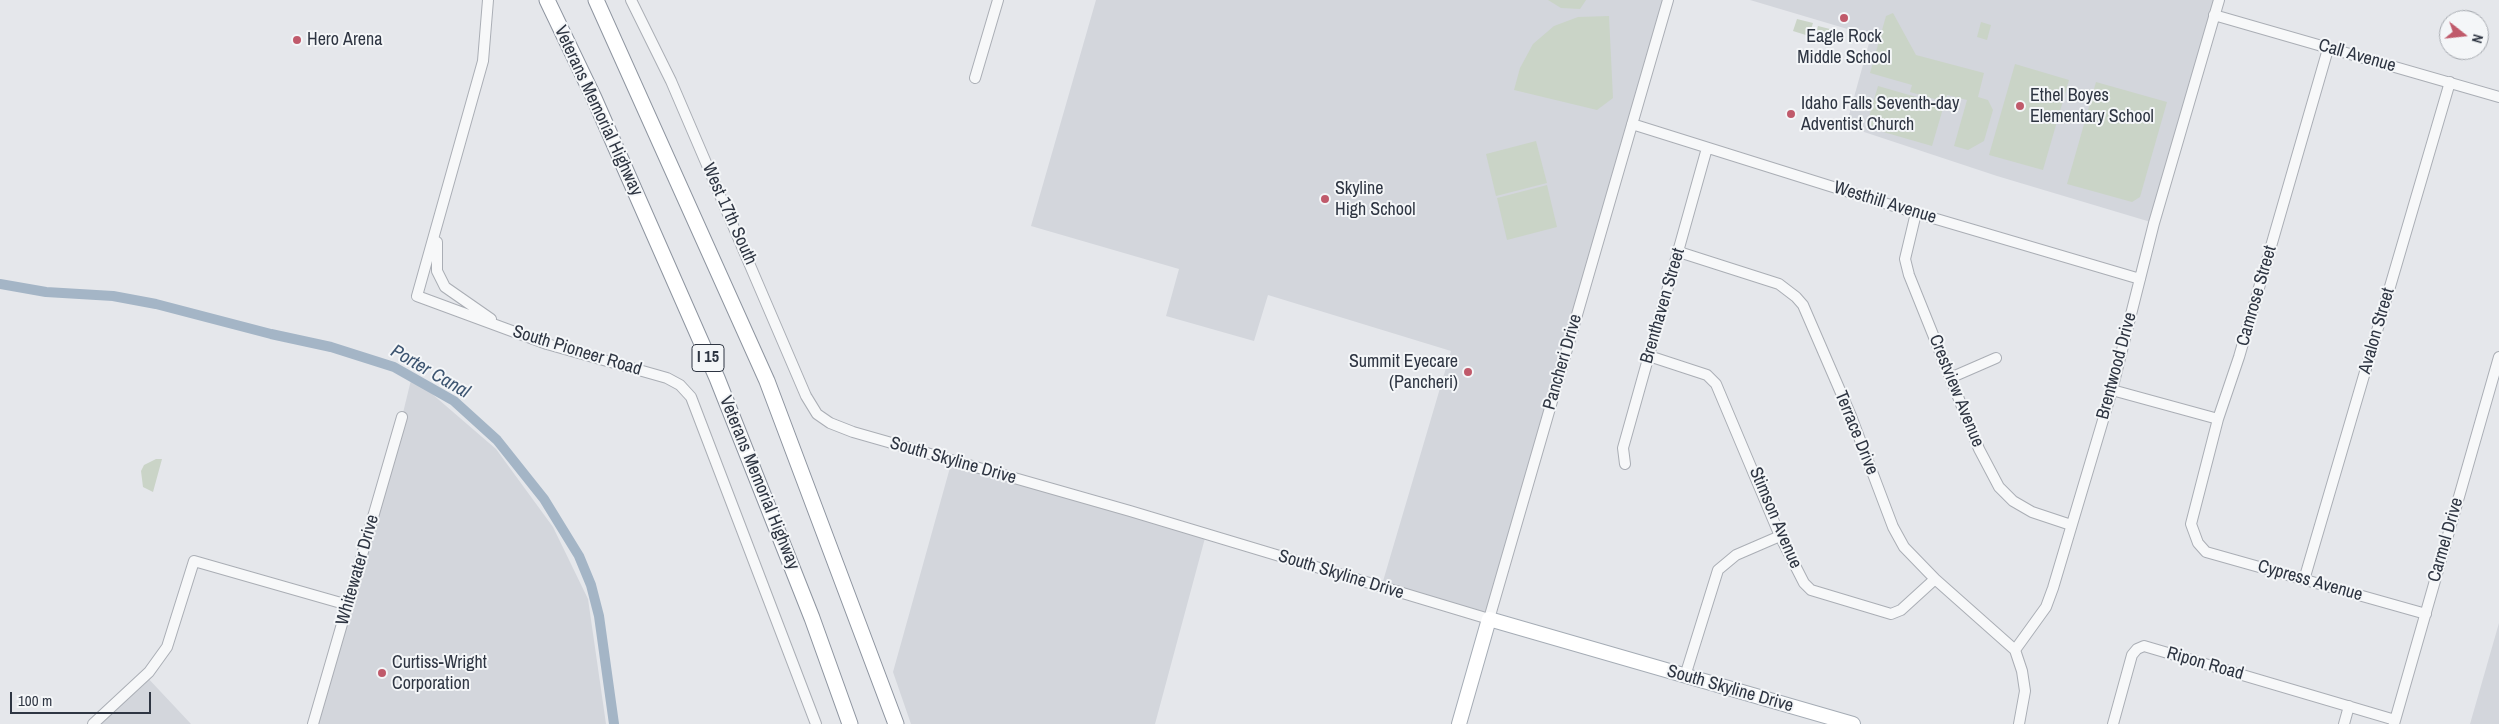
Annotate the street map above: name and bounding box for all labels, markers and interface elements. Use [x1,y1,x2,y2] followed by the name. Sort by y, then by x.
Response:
[2439,10,2489,60] north arrow
[1838,12,1850,24] marker: Eagle Rock Middle School
[549,22,647,200] street label: Veterans Memorial Highway
[1797,26,1891,68] place label: Eagle Rock Middle School
[307,29,382,51] place label: Hero Arena
[2468,32,2487,45] text: N
[291,34,303,46] marker: Hero Arena
[2316,35,2398,77] street label: Call Avenue
[2030,85,2154,128] place label: Ethel Boyes Elementary School
[1801,93,1959,136] place label: Idaho Falls Seventh-day Adventist Church
[2014,100,2026,112] marker: Ethel Boyes Elementary School
[1785,108,1797,120] marker: Idaho Falls Seventh-day Adventist Church
[697,160,761,268] street label: West 17th South
[1831,177,1939,229] street label: Westhill Avenue
[1335,178,1415,220] place label: Skyline High School
[1319,193,1331,205] marker: Skyline High School
[2232,243,2282,349] street label: Camrose Street
[1636,246,1690,366] street label: Brenthaven Street
[2354,286,2400,376] street label: Avalon Street
[2092,310,2142,422] street label: Brentwood Drive
[1539,312,1587,412] street label: Pancheri Drive
[510,321,644,381] street label: South Pioneer Road
[1924,332,1988,450] street label: Crestview Avenue
[386,340,474,404] water label: Porter Canal
[692,344,724,372] road number: I 15
[1349,351,1458,394] place label: Summit Eyecare (Pancheri)
[1462,366,1474,378] marker: Summit Eyecare (Pancheri)
[1829,388,1883,478] street label: Terrace Drive
[714,393,804,573] street label: Veterans Memorial Highway
[887,433,1019,489] street label: South Skyline Drive
[1744,464,1806,572] street label: Stimson Avenue
[2424,495,2468,585] street label: Carmel Drive
[332,512,384,628] street label: Whitewater Drive
[1275,546,1407,604] street label: South Skyline Drive
[2255,556,2365,606] street label: Cypress Avenue
[2164,643,2246,685] street label: Ripon Road
[392,652,487,694] place label: Curtiss-Wright Corporation
[1664,661,1796,717] street label: South Skyline Drive
[376,667,388,679] marker: Curtiss-Wright Corporation
[12,682,154,714] scale bar
[18,690,52,711] text: 100 m

